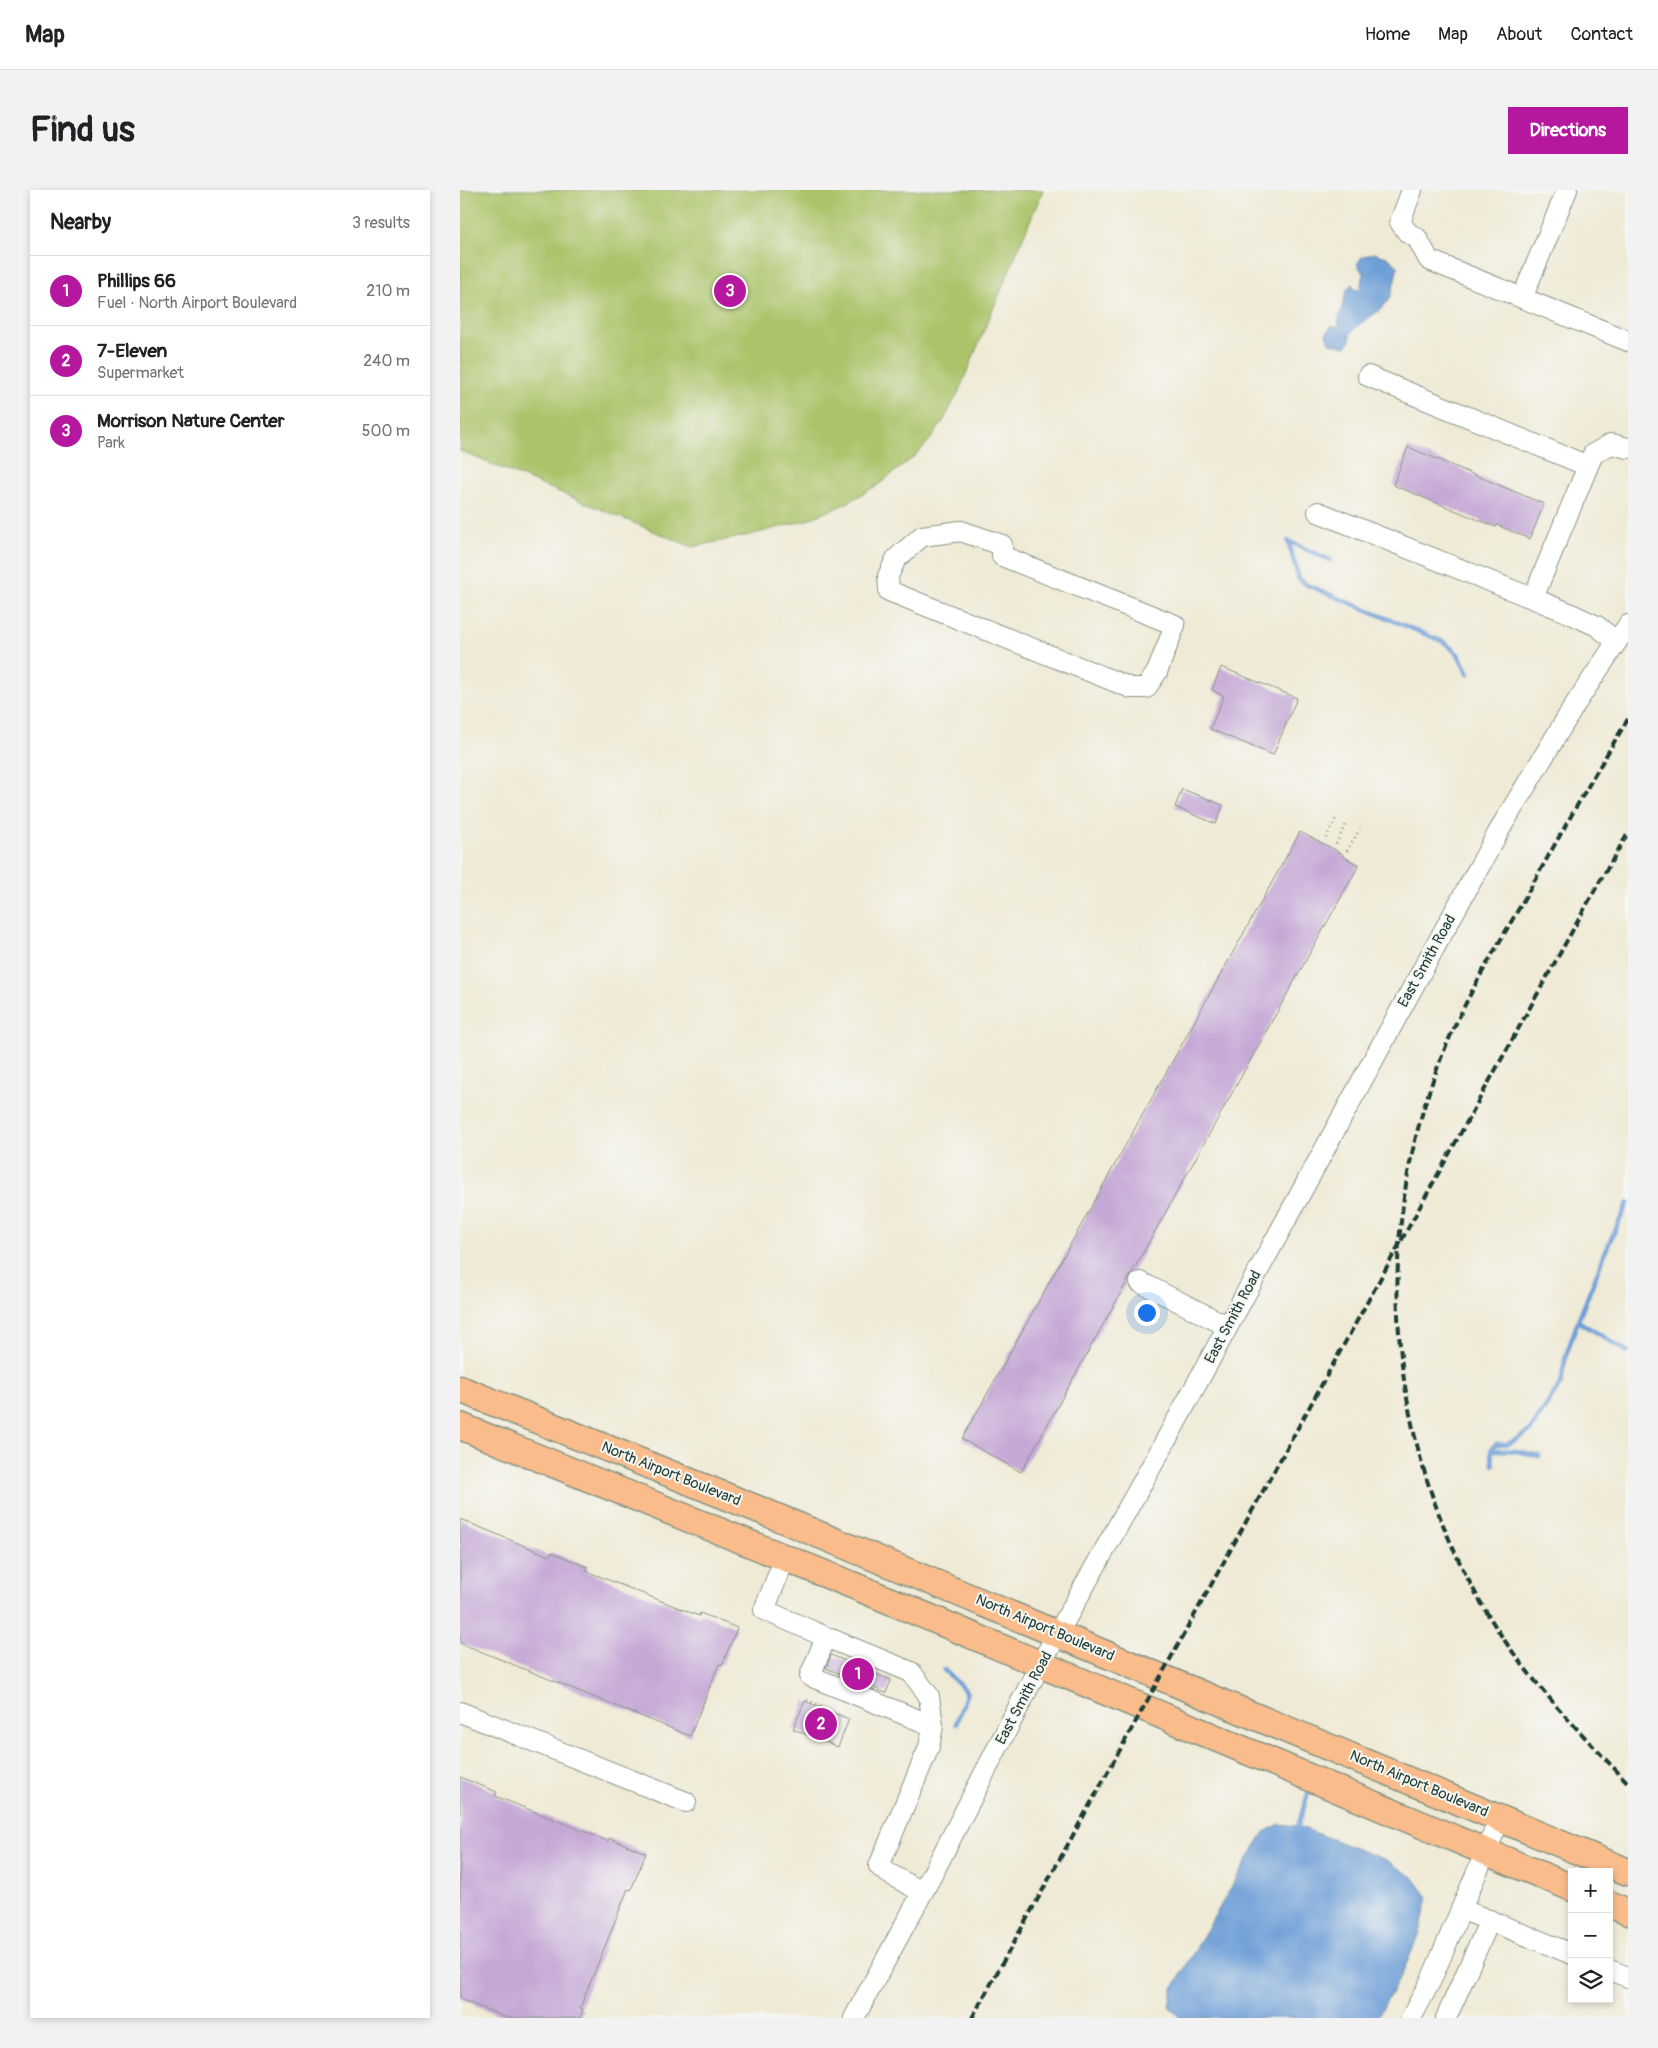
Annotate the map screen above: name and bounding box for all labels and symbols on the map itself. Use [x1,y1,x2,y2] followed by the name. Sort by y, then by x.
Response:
[714,272,746,310] pin: 3
[1394,911,1460,1011] street label: East Smith Road
[1200,1267,1266,1367] street label: East Smith Road
[1134,1300,1160,1326] your location
[599,1437,743,1511] street label: North Airport Boulevard
[973,1590,1117,1666] street label: North Airport Boulevard
[991,1648,1057,1748] street label: East Smith Road
[842,1655,874,1693] pin: 1
[805,1705,837,1743] pin: 2
[1347,1746,1491,1822] street label: North Airport Boulevard

